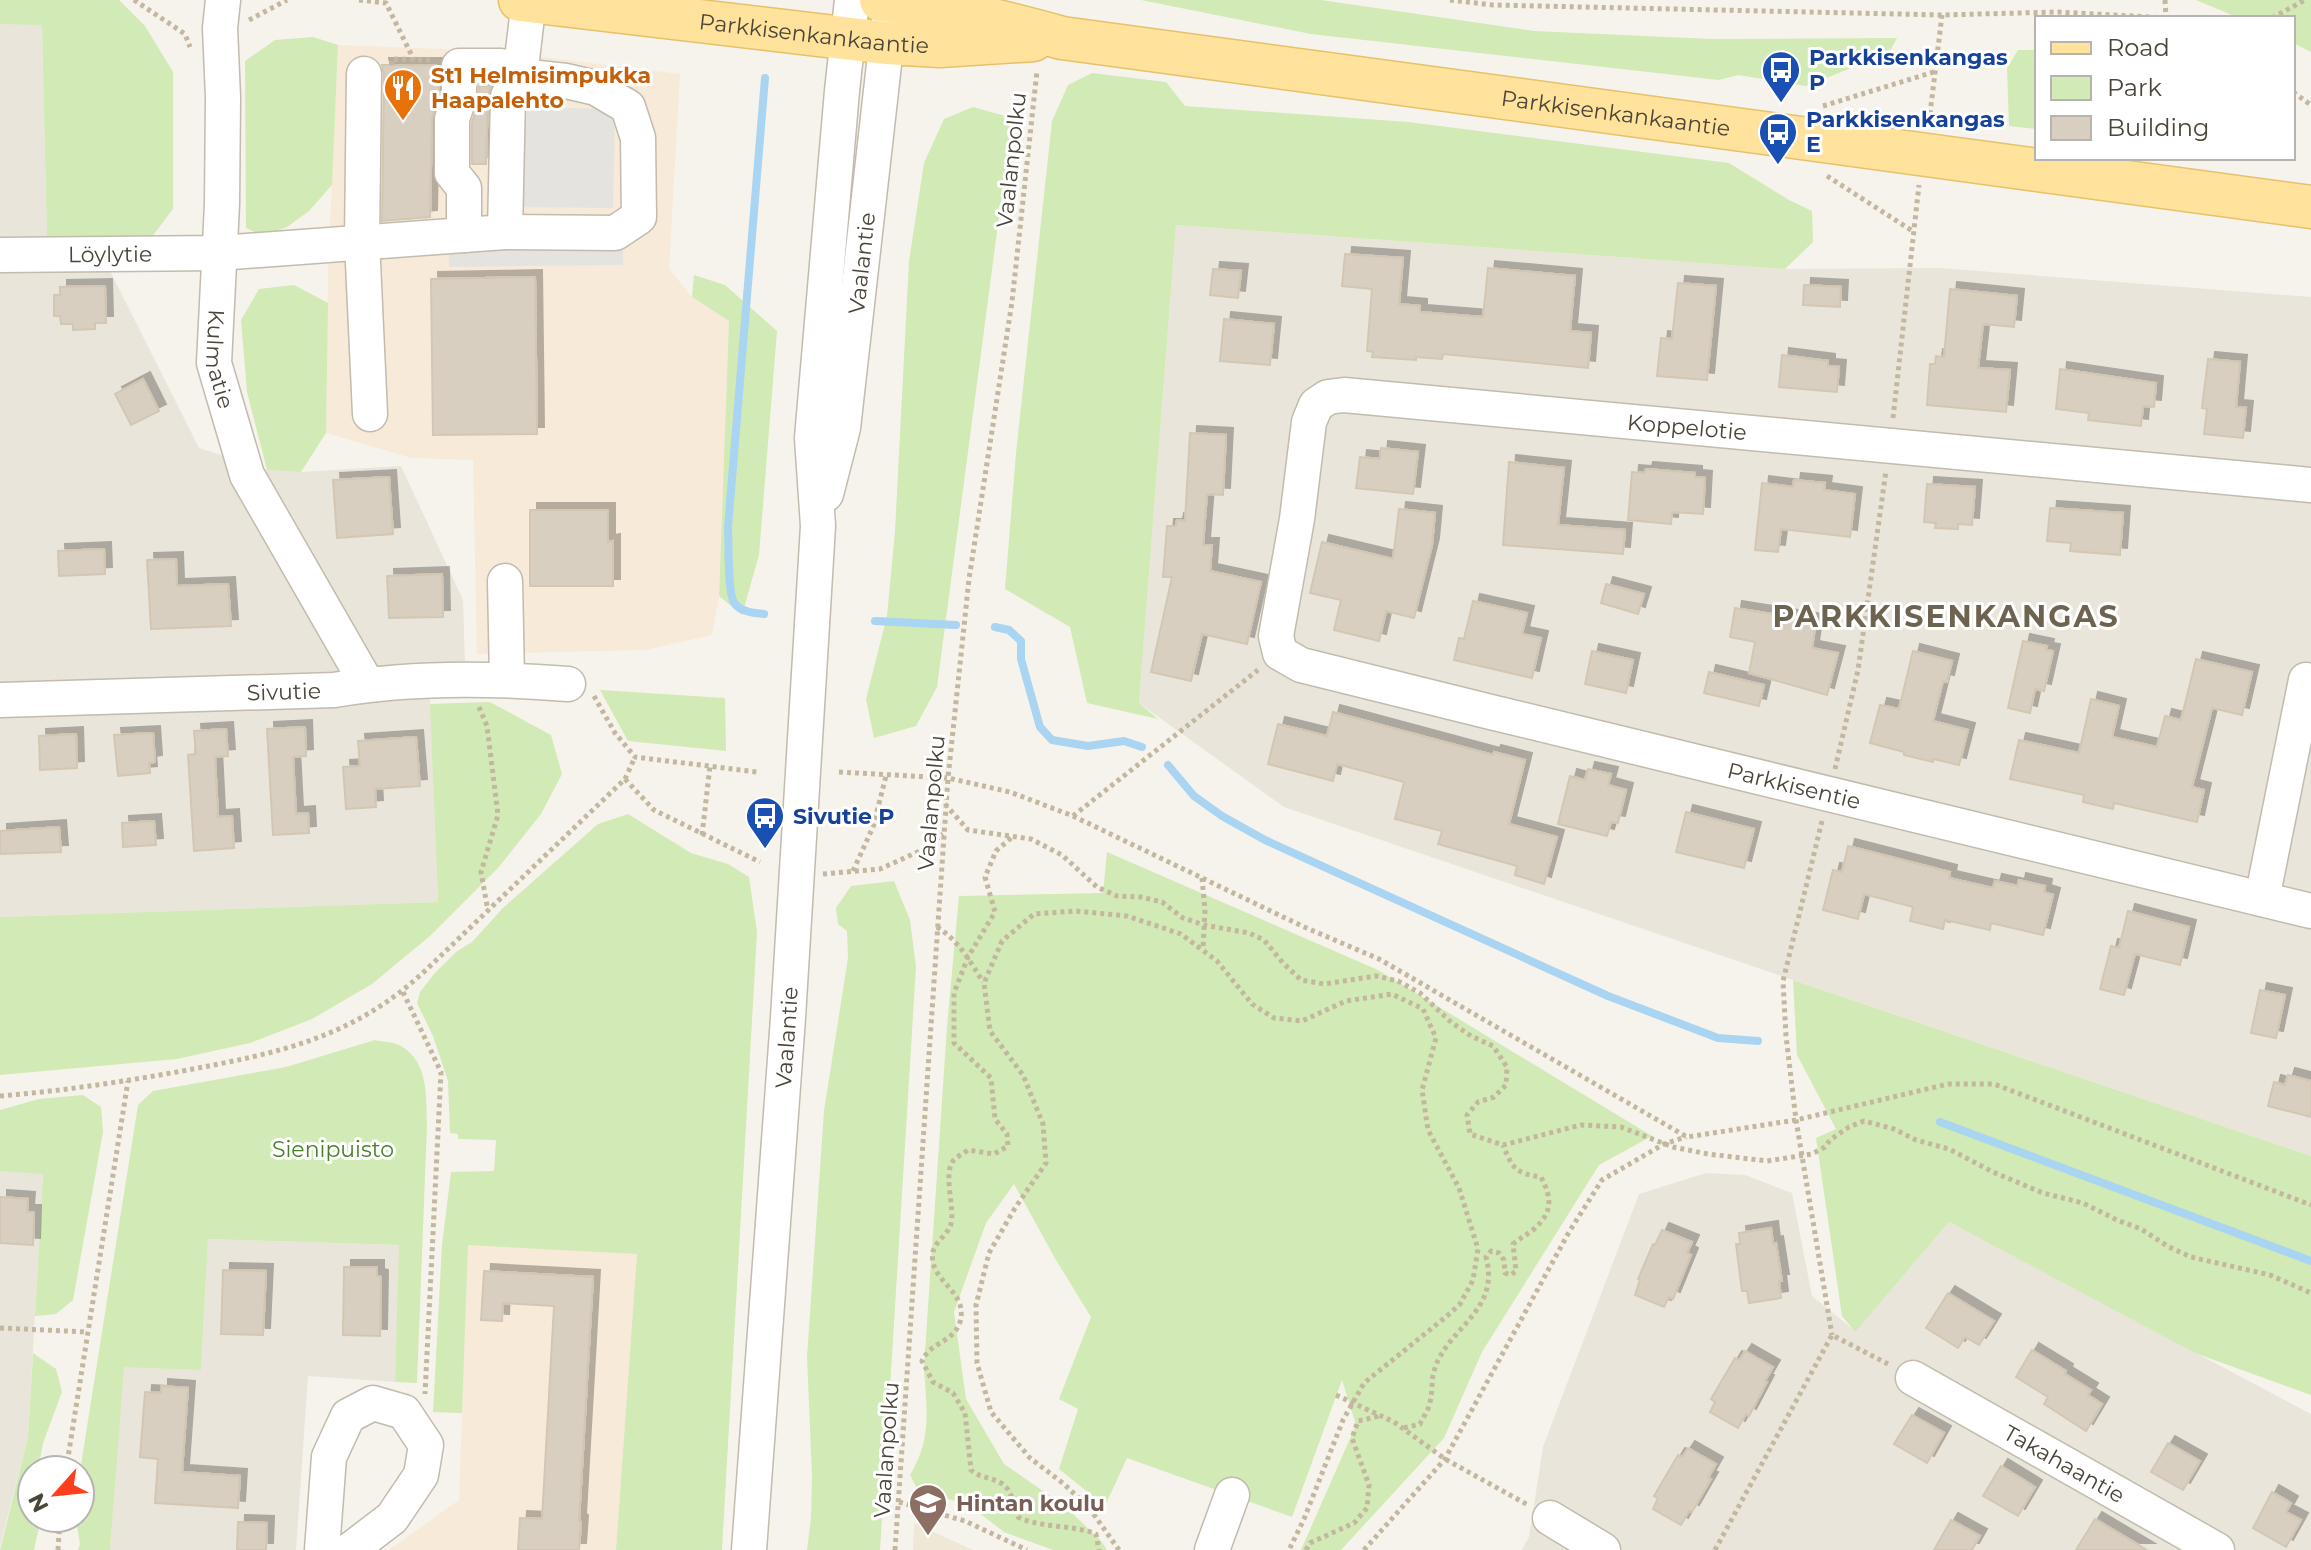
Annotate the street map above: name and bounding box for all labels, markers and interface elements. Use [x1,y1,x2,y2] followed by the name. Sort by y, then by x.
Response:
[698,8,930,59] street label: Parkkisenkankaantie
[2035,16,2295,160] legend
[2107,33,2170,62] text: Road
[1809,44,2008,96] place label: Parkkisenkangas P
[1760,49,1802,104] bus stop icon: Parkkisenkangas P
[431,62,651,114] place label: St1 Helmisimpukka Haapalehto
[382,67,424,122] restaurant icon: St1 Helmisimpukka Haapalehto
[2107,73,2162,102] text: Park
[1499,85,1732,142] street label: Parkkisenkankaantie
[991,91,1032,229] street label: Vaalanpolku
[1806,106,2005,158] place label: Parkkisenkangas E
[1757,111,1799,166] bus stop icon: Parkkisenkangas E
[2107,113,2210,142] text: Building
[843,211,881,315] street label: Vaalantie
[68,241,152,268] street label: Löylytie
[200,309,240,412] street label: Kulmatie
[1626,409,1748,446] street label: Koppelotie
[1772,598,2120,635] district label: PARKKISENKANGAS
[246,677,321,707] street label: Sivutie
[912,734,951,872] street label: Vaalanpolku
[1724,757,1863,815] street label: Parkkisentie
[744,795,786,850] bus stop icon: Sivutie P
[793,803,894,830] place label: Sivutie P
[770,986,804,1089] street label: Vaalantie
[272,1136,394,1163] park label: Sienipuisto
[868,1381,905,1519] street label: Vaalanpolku
[1999,1419,2129,1509] street label: Takahaantie
[16,1454,96,1534] north arrow
[907,1482,949,1537] school or university icon: Hintan koulu
[23,1489,55,1517] text: N
[956,1490,1105,1517] place label: Hintan koulu

